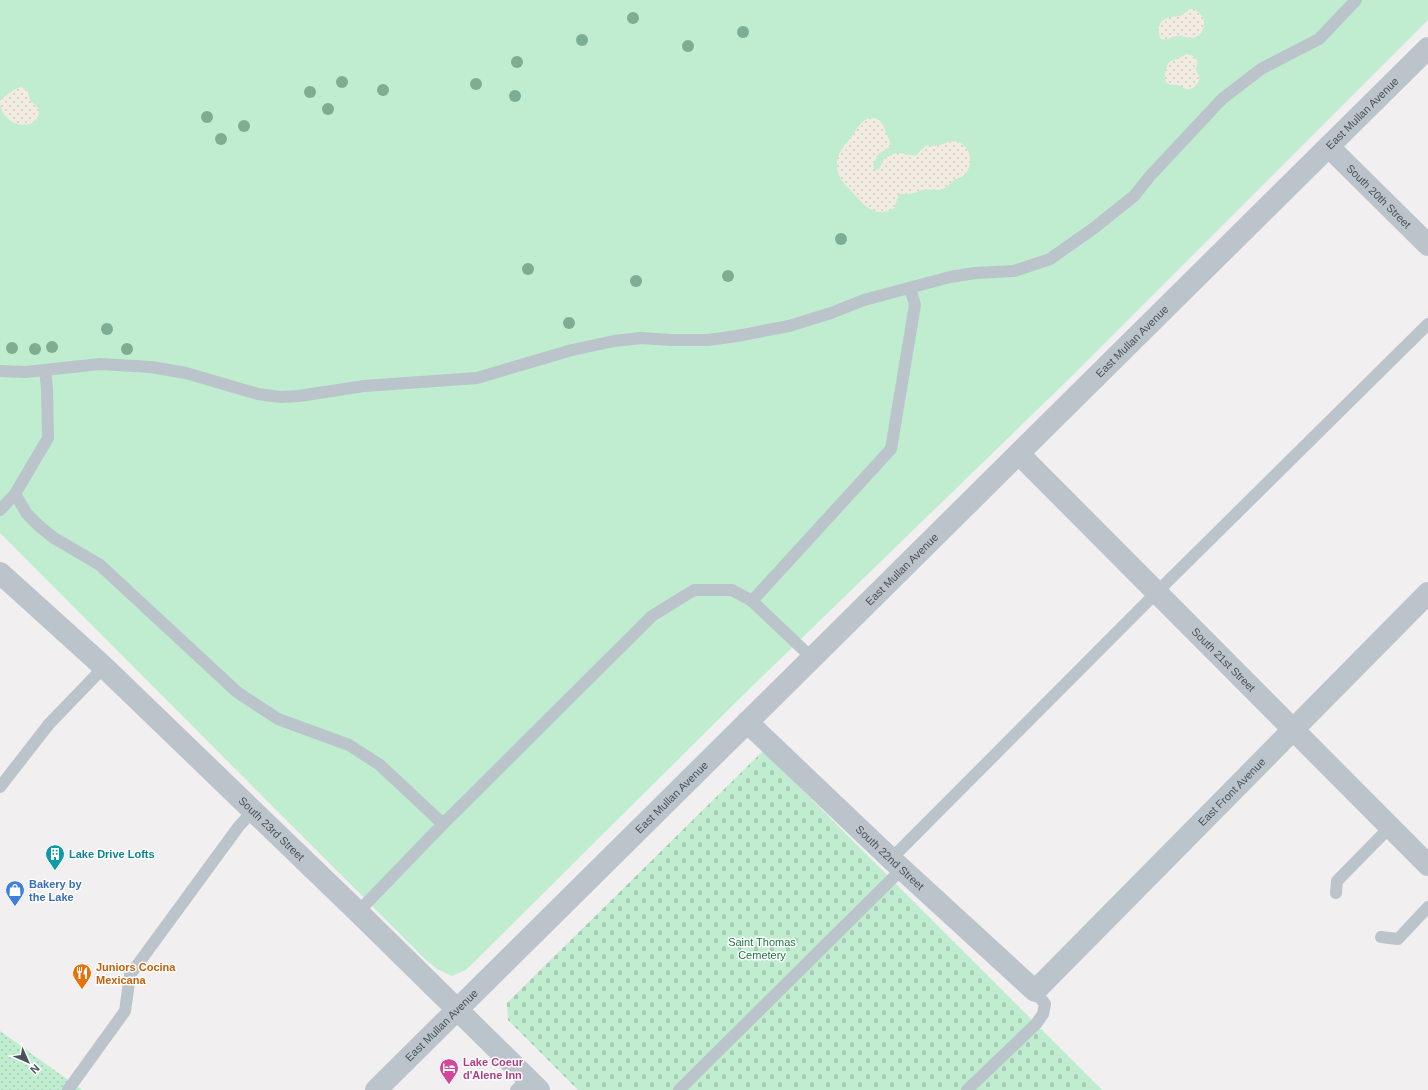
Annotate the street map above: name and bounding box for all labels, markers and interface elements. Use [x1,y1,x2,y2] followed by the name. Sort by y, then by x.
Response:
[1323,75,1401,152] street label: East Mullan Avenue
[1344,162,1413,231] street label: South 20th Street
[1093,303,1171,380] street label: East Mullan Avenue
[863,531,940,608] street label: East Mullan Avenue
[1189,625,1258,694] street label: South 21st Street
[1196,755,1268,828] street label: East Front Avenue
[633,759,710,836] street label: East Mullan Avenue
[236,794,307,863] street label: South 23rd Street
[853,823,926,892] street label: South 22nd Street
[44,843,66,871] building icon: Lake Drive Lofts
[69,848,155,860] place label: Lake Drive Lofts
[29,878,82,903] place label: Bakery by the Lake
[4,879,26,907] shop icon: Bakery by the Lake
[728,936,796,961] park label: Saint Thomas Cemetery
[96,961,176,986] place label: Juniors Cocina Mexicana
[71,962,93,990] restaurant icon: Juniors Cocina Mexicana
[403,987,480,1064] street label: East Mullan Avenue
[8,1042,48,1082] north arrow
[463,1056,524,1081] place label: Lake Coeur d'Alene Inn
[438,1057,460,1085] hotel icon: Lake Coeur d'Alene Inn
[28,1062,42,1076] text: N

